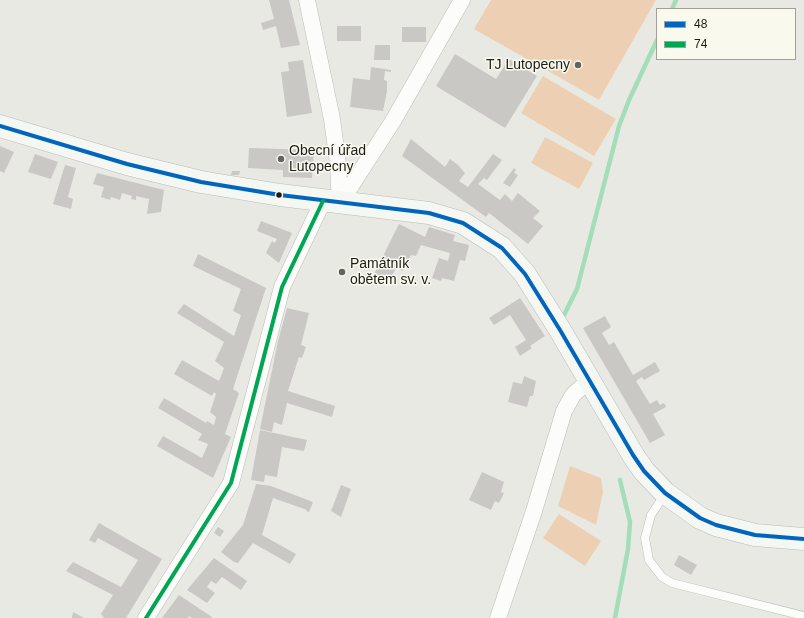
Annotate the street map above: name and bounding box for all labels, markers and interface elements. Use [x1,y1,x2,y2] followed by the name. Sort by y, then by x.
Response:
[656,8,796,60] legend
[694,17,707,31] text: 48
[694,37,707,51] text: 74
[486,57,570,73] place label: TJ Lutopecny
[573,60,583,70] marker: TJ Lutopecny
[289,143,366,176] place label: Obecní úřad Lutopecny
[276,154,286,164] marker: Obecní úřad Lutopecny
[274,190,284,200] unlabelled marker
[350,256,431,288] place label: Památník obětem sv. v.
[337,267,347,277] marker: Památník obětem sv. v.

